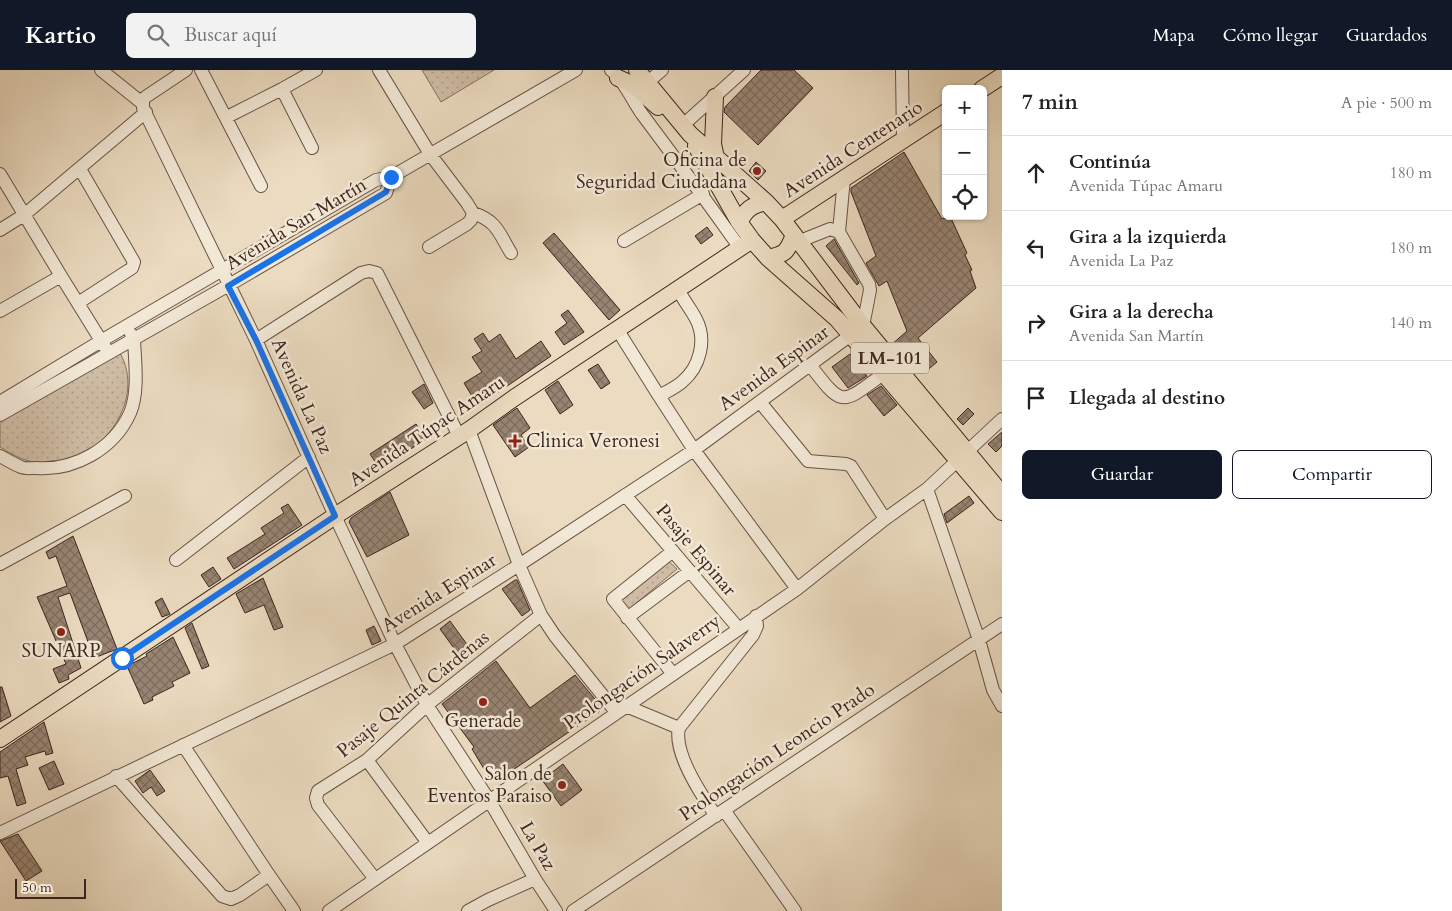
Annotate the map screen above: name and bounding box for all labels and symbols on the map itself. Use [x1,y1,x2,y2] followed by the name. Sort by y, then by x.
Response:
[778,94,928,204] street label: Avenida Centenario
[576,147,747,195] place label: Oficina de Seguridad Ciudadana
[751,165,763,177] marker: Oficina de Seguridad Ciudadana
[380,166,403,189] route end
[221,172,371,276] street label: Avenida San Martín
[713,319,835,417] street label: Avenida Espinar
[265,334,339,458] street label: Avenida La Paz
[851,342,929,374] road number: LM-101
[344,369,510,493] street label: Avenida Túpac Amaru
[526,428,660,454] place label: Clinica Veronesi
[508,434,522,448] marker: Clinica Veronesi
[650,499,742,602] street label: Pasaje Espinar
[377,547,501,639] street label: Avenida Espinar
[558,608,726,736] street label: Prolongación Salaverry
[331,624,495,764] street label: Pasaje Quinta Cárdenas
[55,626,67,638] marker: SUNARP
[21,638,101,664] place label: SUNARP
[111,647,134,670] route start
[674,677,880,827] street label: Prolongación Leoncio Prado
[477,696,489,708] marker: Generade
[445,708,521,734] place label: Generade
[427,761,552,809] place label: Salon de Eventos Paraiso
[556,779,568,791] marker: Salon de Eventos Paraiso
[514,817,563,876] street label: La Paz
[15,876,86,899] scale bar

